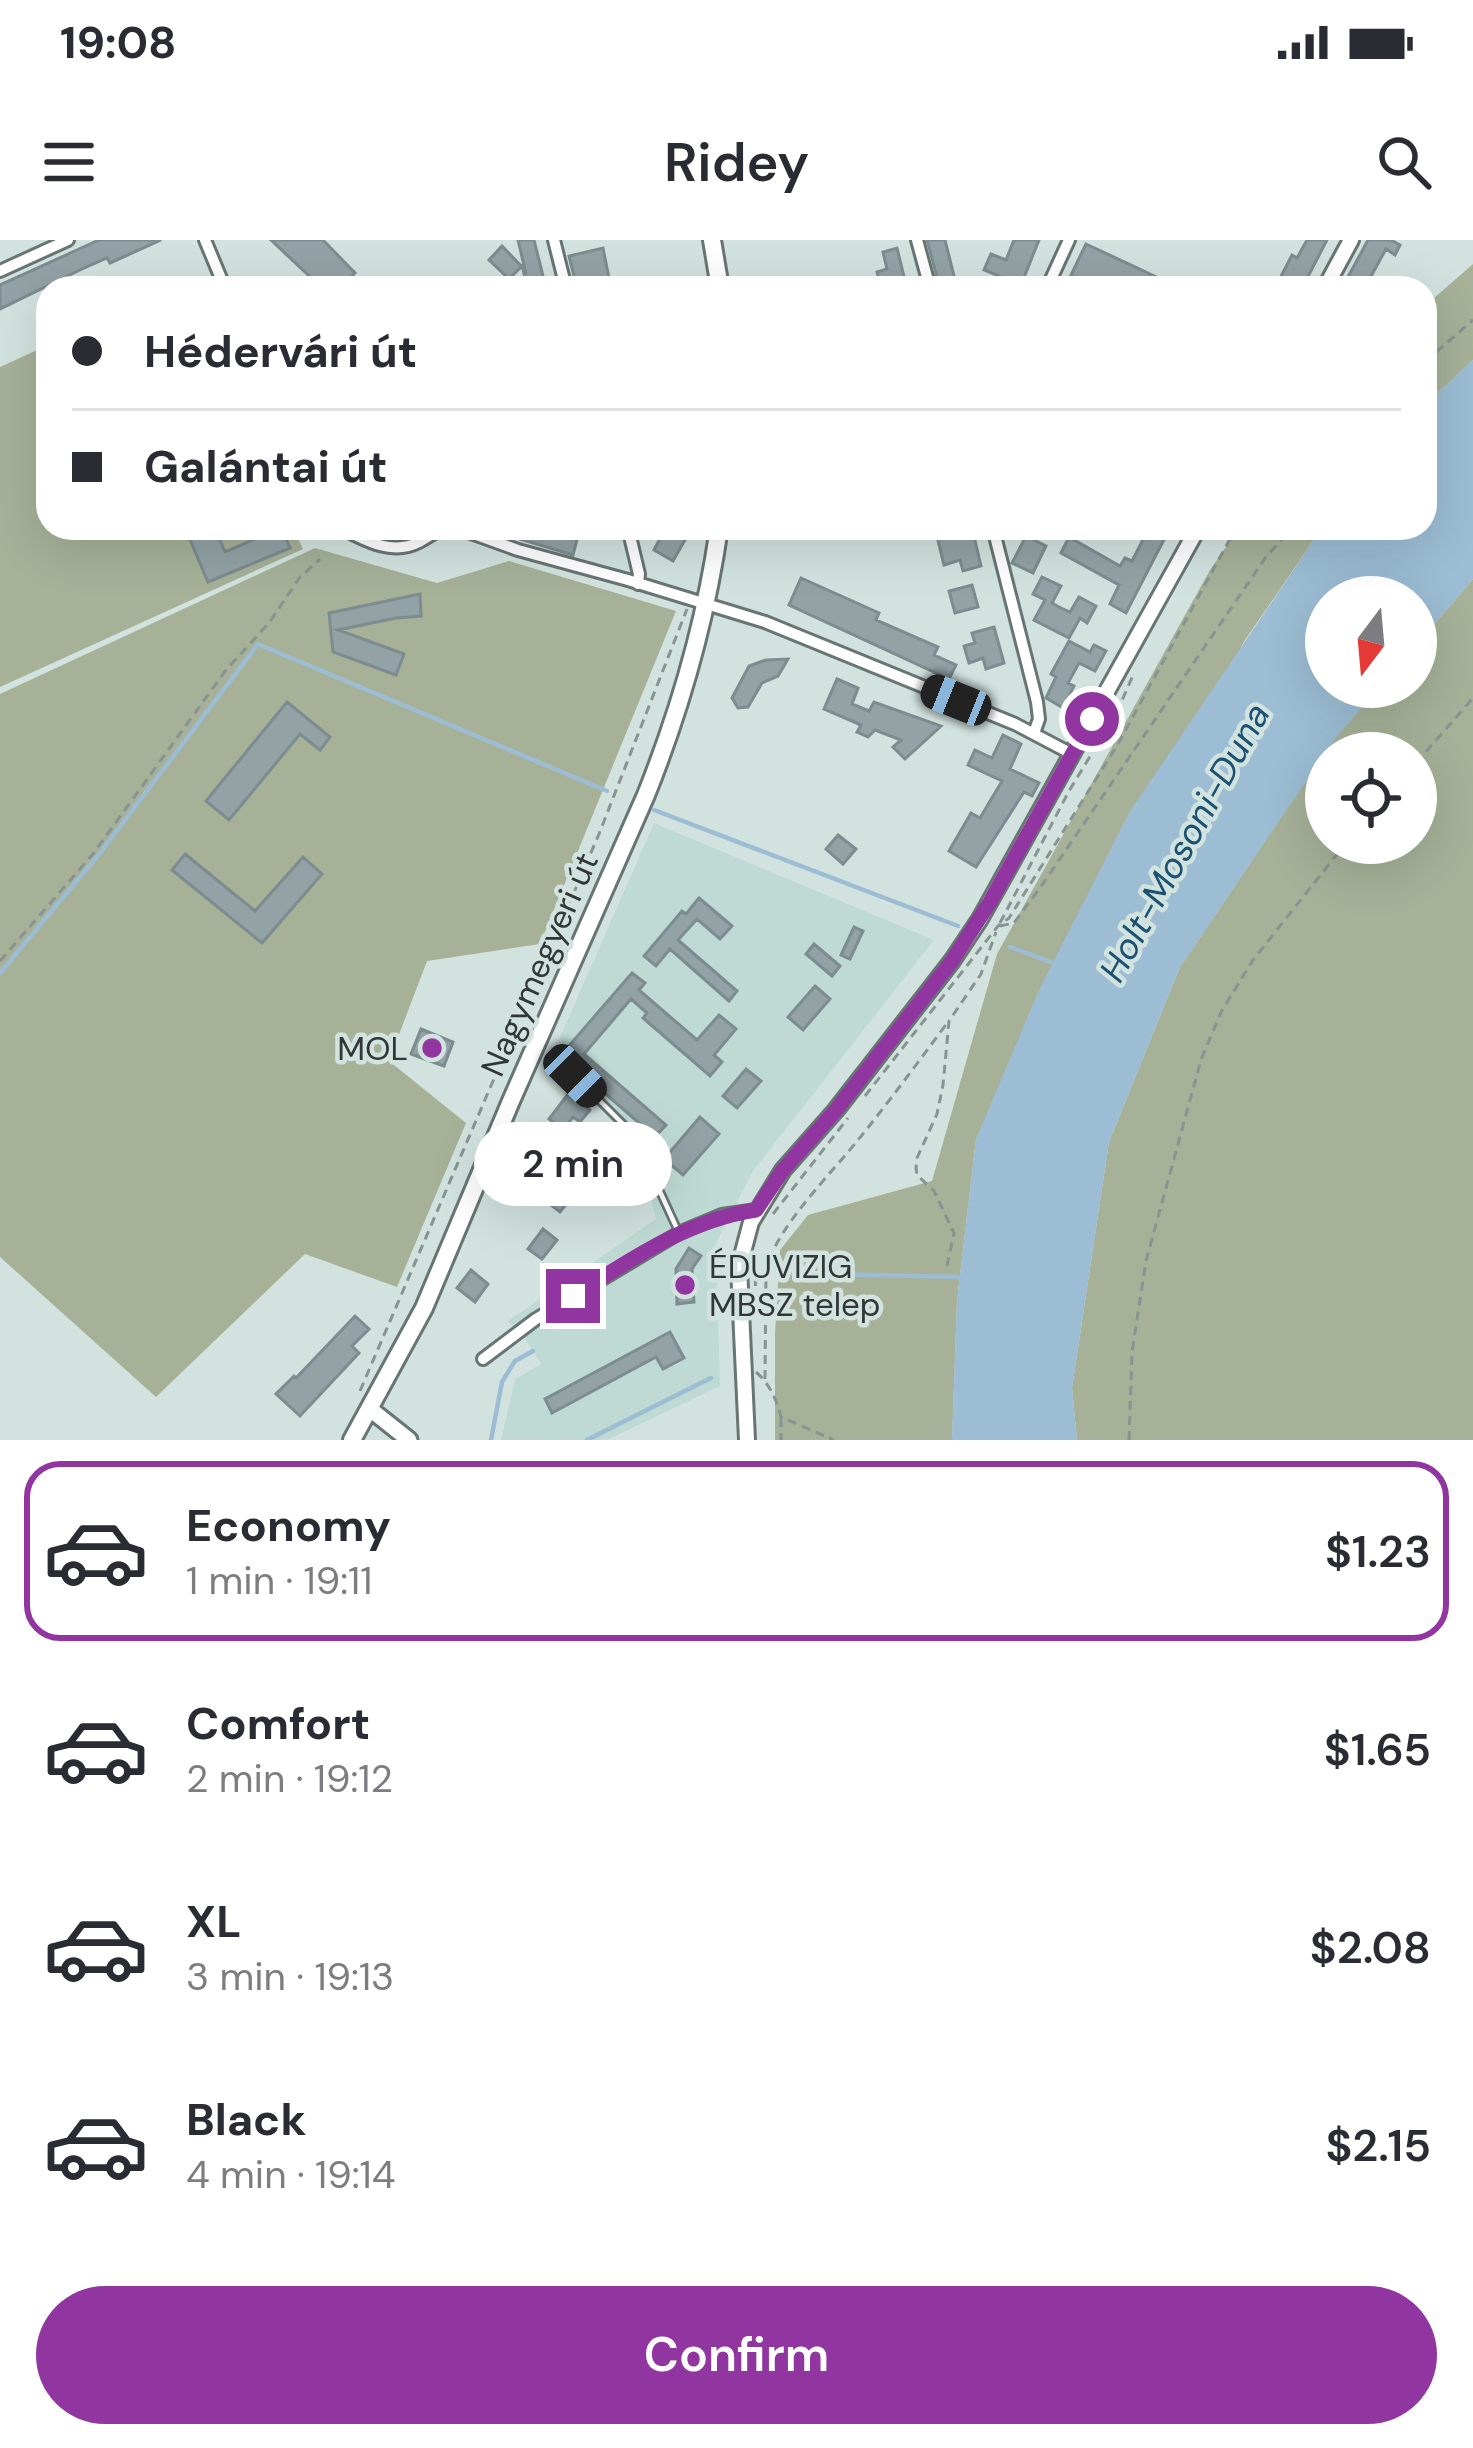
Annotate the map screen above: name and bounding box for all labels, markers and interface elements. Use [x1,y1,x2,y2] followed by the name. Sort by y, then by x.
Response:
[60,13,177,72] text: 19:08
[664,127,809,198] text: Ridey
[36,129,102,195] icon: menu
[1371,129,1437,195] icon: search
[144,322,417,381] text: Hédervári út
[144,437,388,496] text: Galántai út
[1305,576,1437,708] north arrow
[1305,576,1437,864] map controls
[916,670,996,730] car
[1065,692,1119,746] route start
[1088,695,1280,990] water label: Holt-Mosoni-Duna
[1305,732,1437,864] button: locate
[471,846,608,1083] street label: Nagymegyeri út
[337,1027,408,1070] place label: MOL
[419,1035,445,1061] marker: MOL
[537,1038,613,1114] car
[474,1122,672,1206] callout: 2 min
[522,1138,624,1189] text: 2 min
[709,1245,880,1326] place label: ÉDUVIZIG MBSZ telep
[546,1269,600,1323] route end
[672,1272,698,1298] marker: ÉDUVIZIG MBSZ telep
[186,1496,391,1555] text: Economy
[42,1497,150,1605] icon: car
[1325,1522,1431,1581] text: $1.23
[186,1555,372,1606] text: 1 min · 19:11
[186,1694,370,1753] text: Comfort
[42,1695,150,1803] icon: car
[1324,1720,1431,1779] text: $1.65
[186,1753,393,1804] text: 2 min · 19:12
[186,1892,241,1951] text: XL
[42,1893,150,2001] icon: car
[1310,1918,1431,1977] text: $2.08
[186,1951,394,2002] text: 3 min · 19:13
[186,2090,306,2149] text: Black
[42,2091,150,2199] icon: car
[1325,2116,1431,2175] text: $2.15
[186,2149,395,2200] text: 4 min · 19:14
[36,2286,1437,2424] button: Confirm

